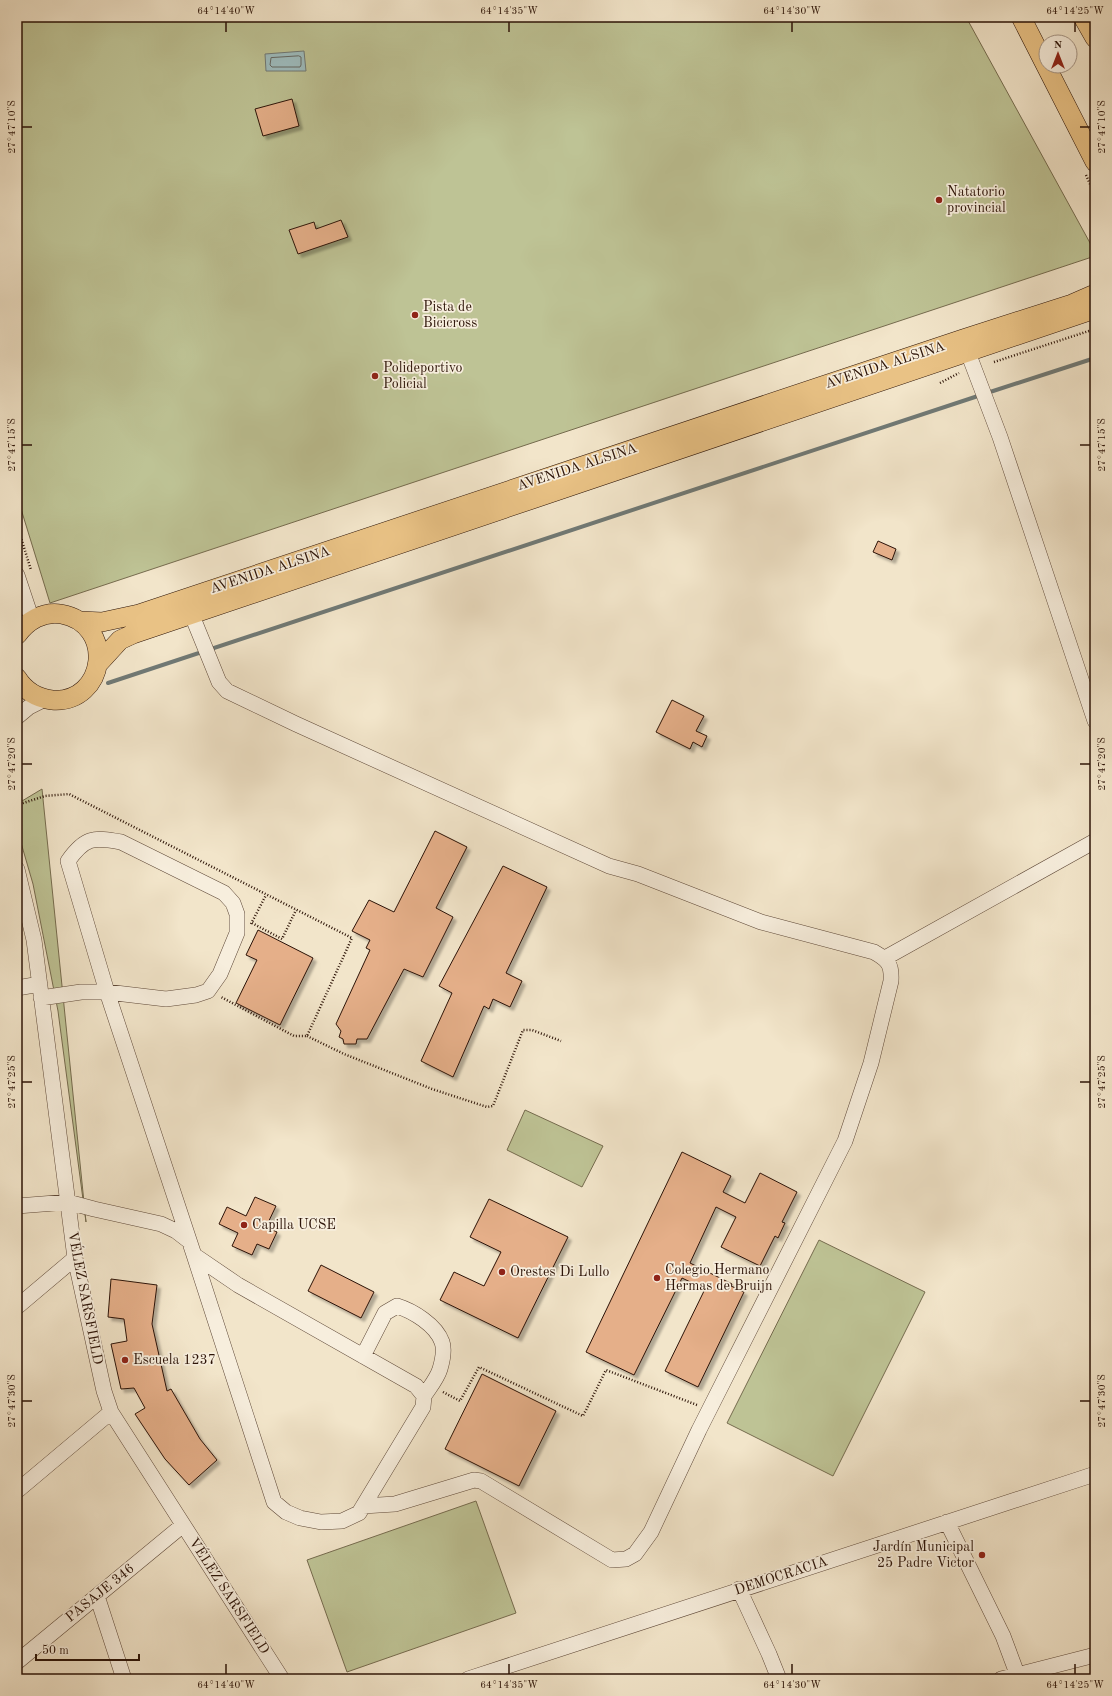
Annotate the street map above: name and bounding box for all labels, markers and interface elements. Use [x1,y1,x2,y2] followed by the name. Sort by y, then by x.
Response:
[197,6,255,16] text: 64°14'40"W
[480,6,538,16] text: 64°14'35"W
[763,6,821,16] text: 64°14'30"W
[1046,6,1104,16] text: 64°14'25"W
[1038,34,1078,74] north arrow
[1054,40,1063,51] text: N
[7,100,17,154] text: 27°47'10"S
[1097,100,1107,154] text: 27°47'10"S
[947,185,1006,215] place label: Natatorio provincial
[934,195,944,205] marker: Natatorio provincial
[423,300,477,330] place label: Pista de Bicicross
[410,310,420,320] marker: Pista de Bicicross
[823,339,947,391] street label: AVENIDA ALSINA
[383,361,462,391] place label: Polideportivo Policial
[370,371,380,381] marker: Polideportivo Policial
[7,418,17,472] text: 27°47'15"S
[1097,418,1107,472] text: 27°47'15"S
[515,441,639,493] street label: AVENIDA ALSINA
[208,544,332,596] street label: AVENIDA ALSINA
[7,737,17,791] text: 27°47'20"S
[1097,737,1107,791] text: 27°47'20"S
[7,1055,17,1109] text: 27°47'25"S
[1097,1055,1107,1109] text: 27°47'25"S
[252,1218,336,1232] place label: Capilla UCSE
[239,1220,249,1230] marker: Capilla UCSE
[65,1230,108,1366] street label: VÉLEZ SARSFIELD
[665,1263,773,1293] place label: Colegio Hermano Hermas de Bruijn
[510,1265,609,1279] place label: Orestes Di Lullo
[497,1267,507,1277] marker: Orestes Di Lullo
[652,1273,662,1283] marker: Colegio Hermano Hermas de Bruijn
[133,1353,216,1367] place label: Escuela 1237
[120,1355,130,1365] marker: Escuela 1237
[7,1374,17,1428] text: 27°47'30"S
[1097,1374,1107,1428] text: 27°47'30"S
[186,1534,274,1657] street label: VÉLEZ SARSFIELD
[873,1540,974,1570] place label: Jardín Municipal 25 Padre Victor
[977,1550,987,1560] marker: Jardín Municipal 25 Padre Victor
[733,1554,830,1598] street label: DEMOCRACIA
[63,1561,137,1625] street label: PASAJE 346
[36,1636,139,1662] scale bar
[42,1644,69,1657] text: 50 m
[197,1680,255,1690] text: 64°14'40"W
[480,1680,538,1690] text: 64°14'35"W
[763,1680,821,1690] text: 64°14'30"W
[1046,1680,1104,1690] text: 64°14'25"W

